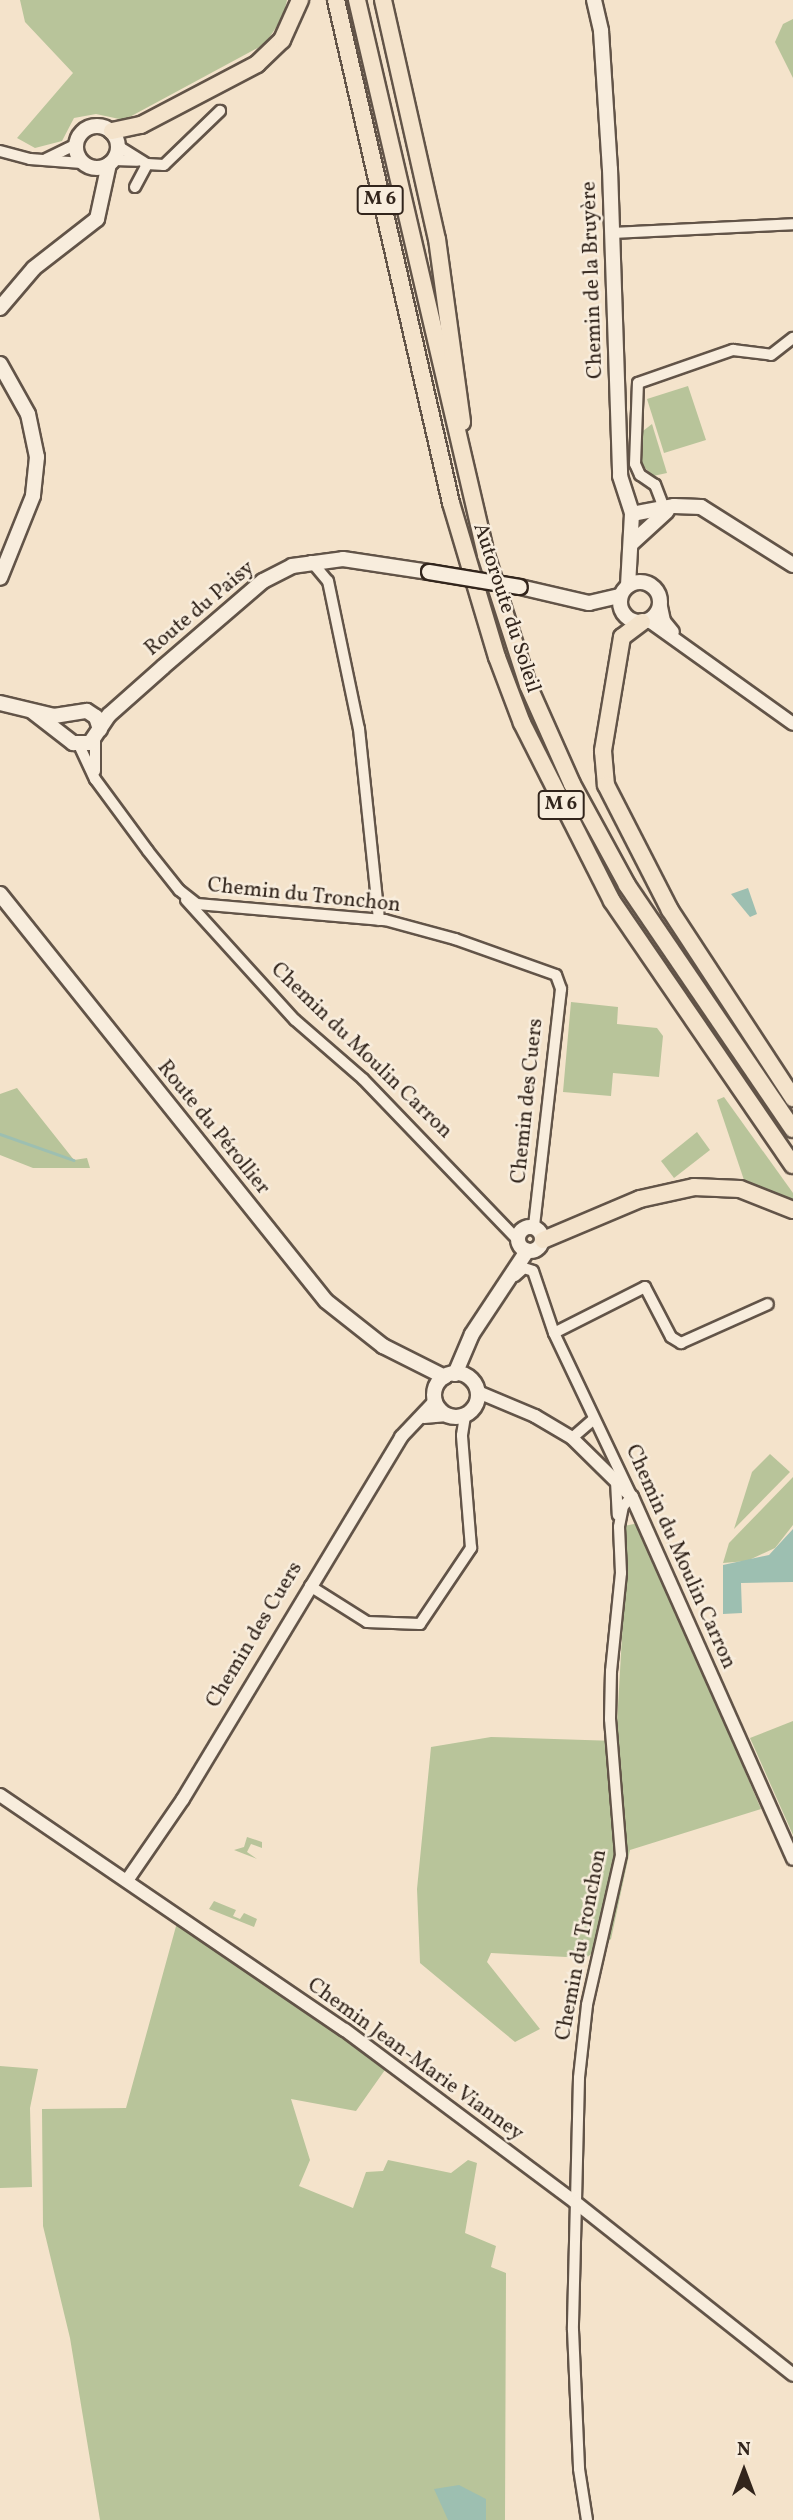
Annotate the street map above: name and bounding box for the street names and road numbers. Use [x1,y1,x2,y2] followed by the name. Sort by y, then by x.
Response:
[577,181,609,379] street label: Chemin de la Bruyère
[356,184,404,216] road number: M 6
[467,520,545,696] street label: Autoroute du Soleil
[140,556,260,662] street label: Route du Paisy
[536,790,586,820] road number: M 6
[206,873,402,919] street label: Chemin du Tronchon
[265,958,457,1144] street label: Chemin du Moulin Carron
[507,1017,549,1185] street label: Chemin des Cuers
[151,1056,275,1200] street label: Route du Pérollier
[619,1441,741,1673] street label: Chemin du Moulin Carron
[201,1557,309,1713] street label: Chemin des Cuers
[551,1847,613,2043] street label: Chemin du Tronchon
[302,1973,528,2147] street label: Chemin Jean-Marie Vianney

